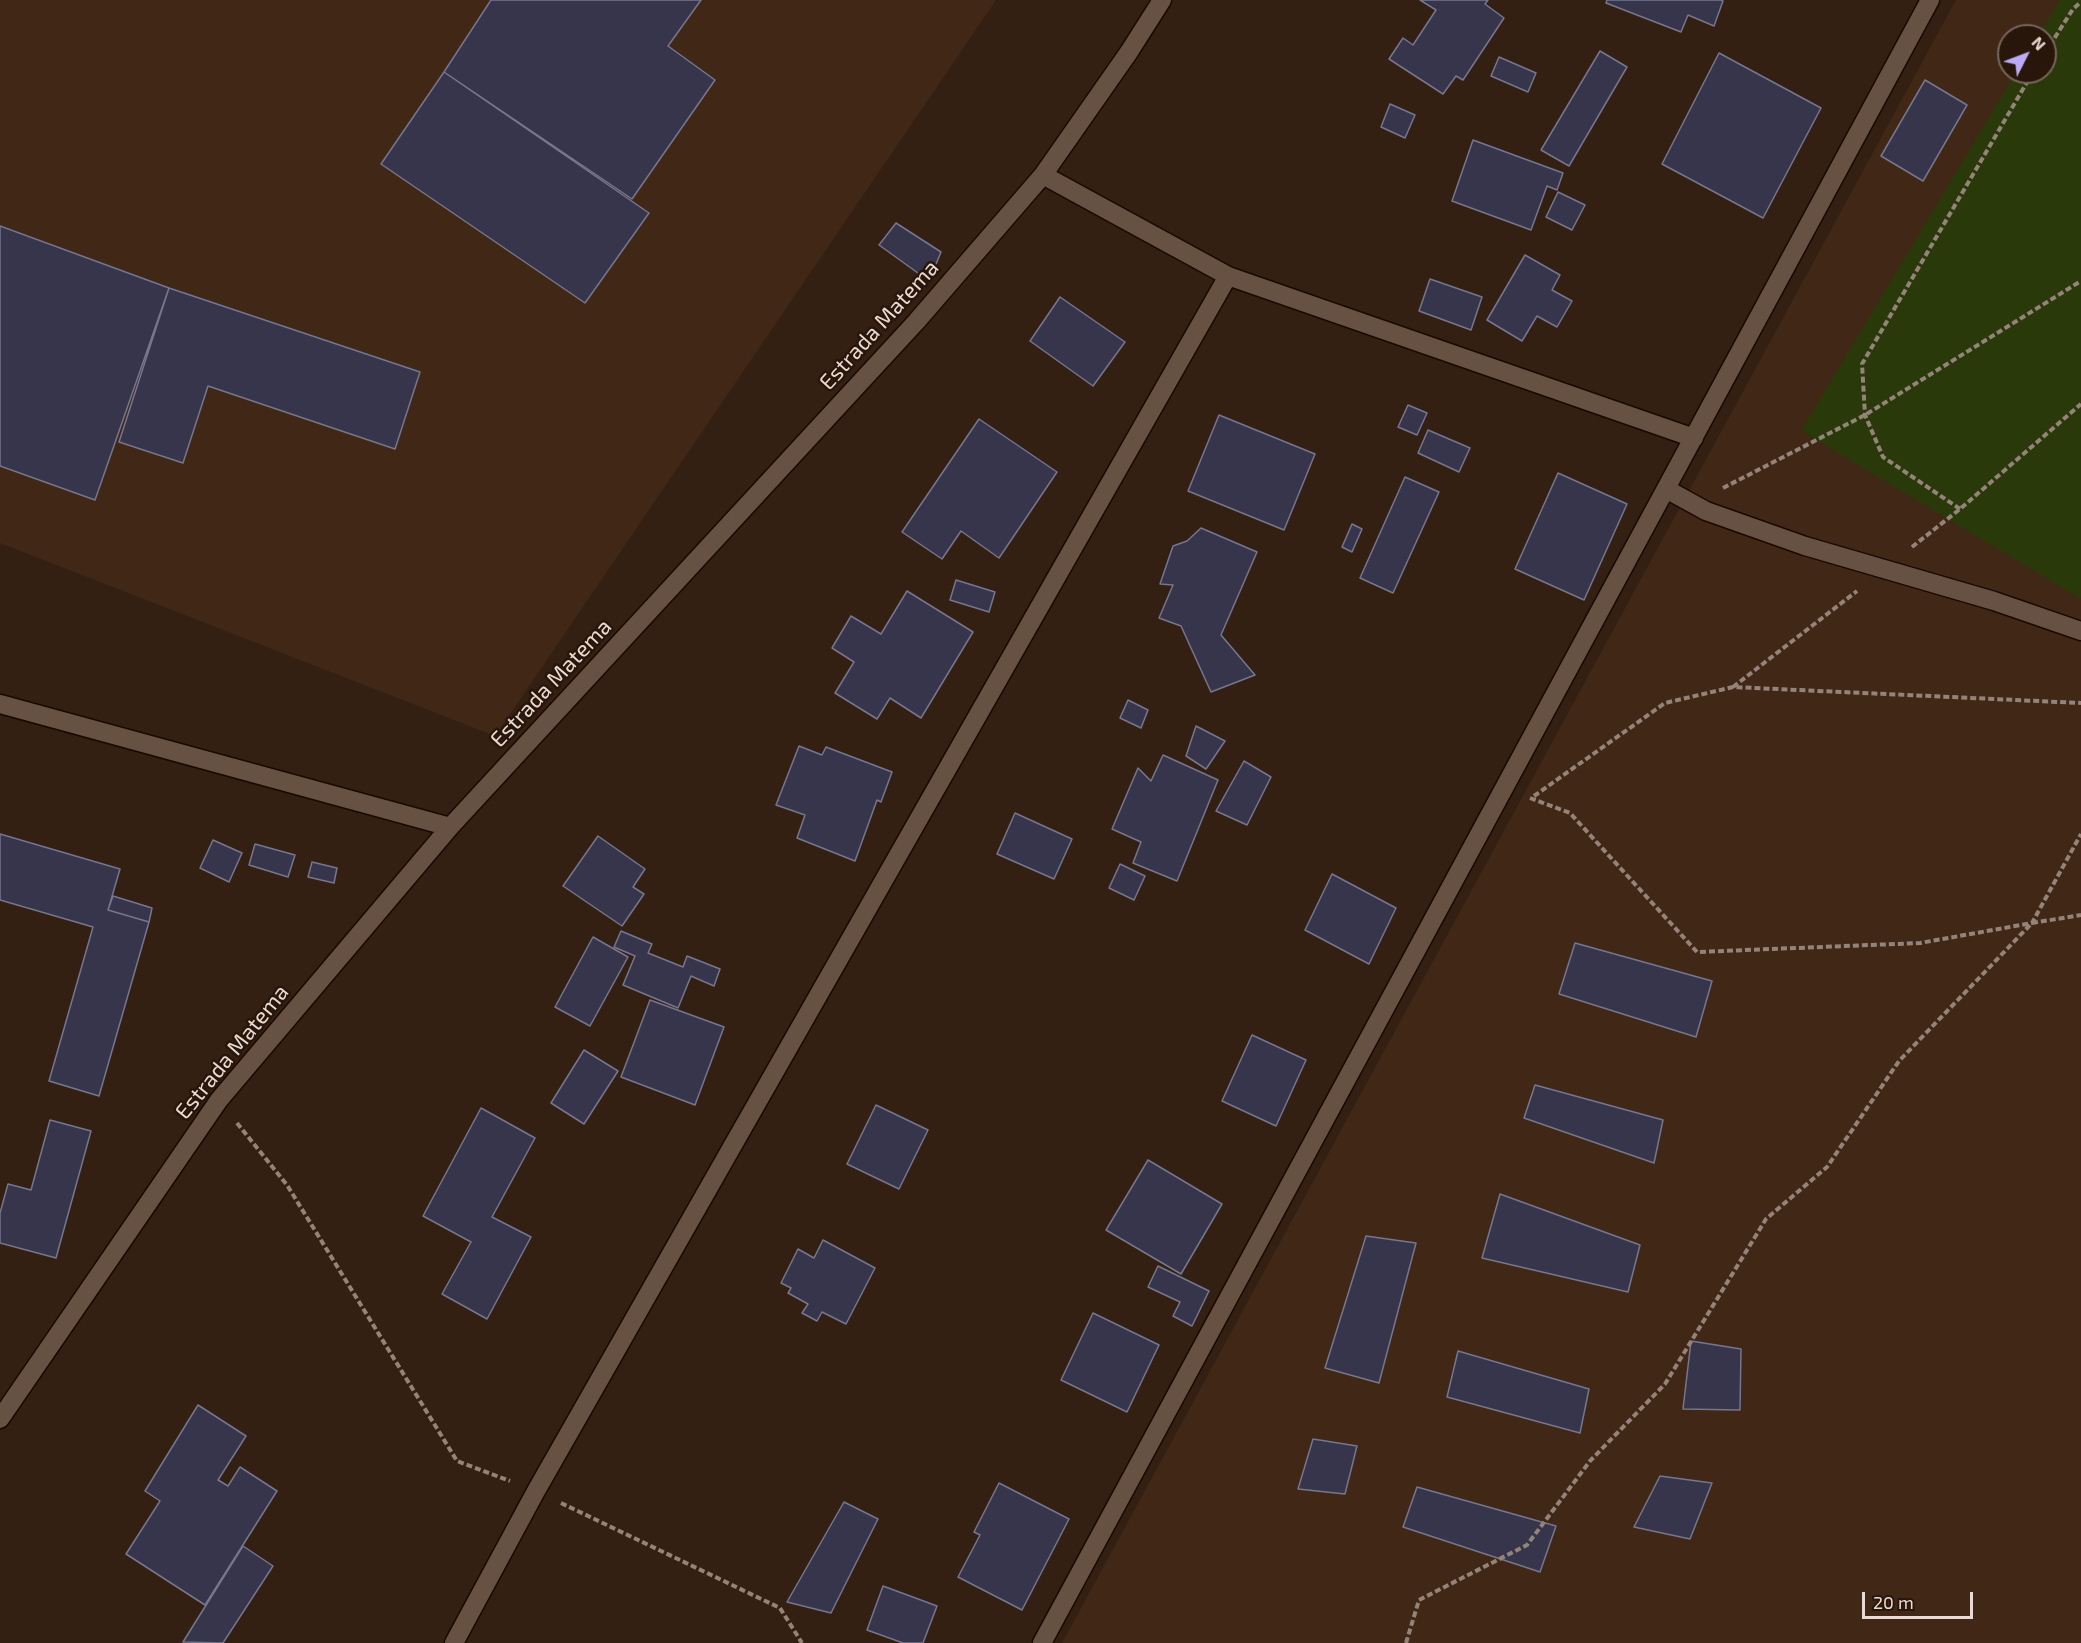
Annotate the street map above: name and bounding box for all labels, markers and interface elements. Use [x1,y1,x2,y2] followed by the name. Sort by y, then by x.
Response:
[1997,24,2057,84] north arrow
[2028,32,2050,54] text: N
[814,255,944,395] street label: Estrada Matema
[485,614,617,752] street label: Estrada Matema
[170,979,294,1125] street label: Estrada Matema
[1865,1580,1976,1618] scale bar
[1873,1591,1914,1613] text: 20 m

